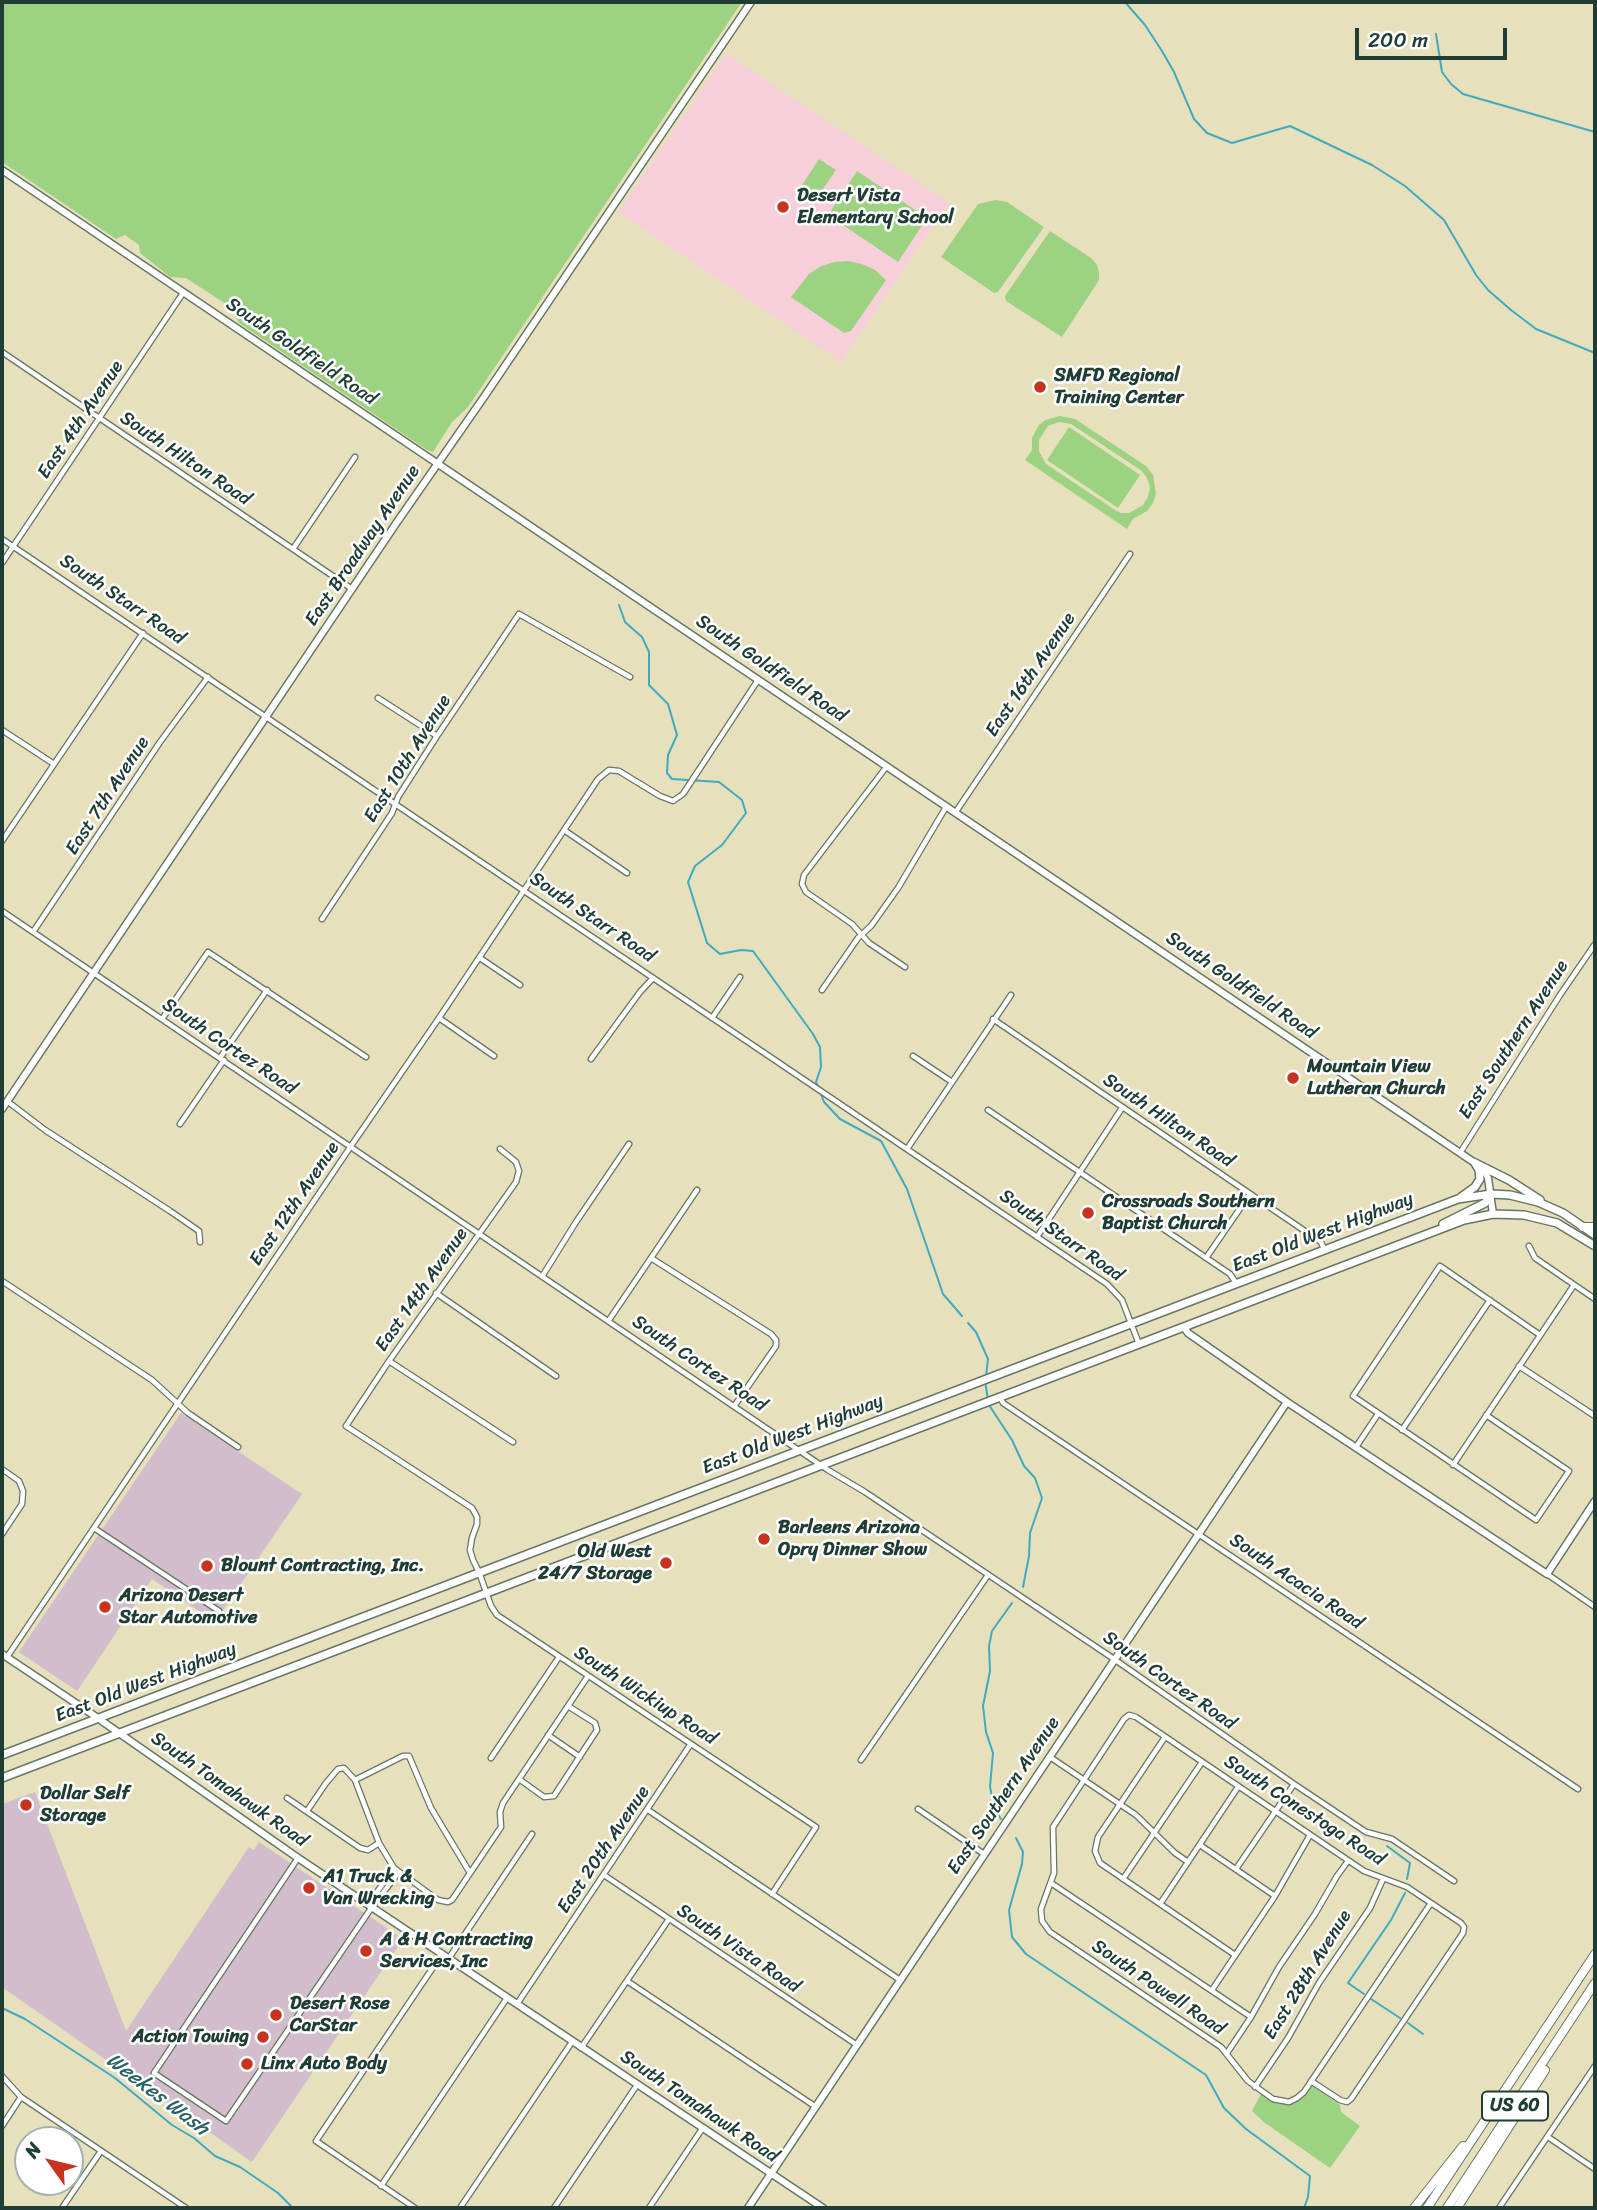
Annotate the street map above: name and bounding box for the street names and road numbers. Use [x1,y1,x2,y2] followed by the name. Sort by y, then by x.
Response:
[221,293,381,411] street label: South Goldfield Road
[33,357,129,483] street label: East 4th Avenue
[115,407,255,511] street label: South Hilton Road
[301,461,425,631] street label: East Broadway Avenue
[55,550,189,650] street label: South Starr Road
[981,609,1081,741] street label: East 16th Avenue
[691,610,851,728] street label: South Goldfield Road
[360,691,456,827] street label: East 10th Avenue
[61,732,155,860] street label: East 7th Avenue
[525,868,659,968] street label: South Starr Road
[1161,927,1321,1045] street label: South Goldfield Road
[1454,956,1574,1124] street label: East Southern Avenue
[158,994,300,1100] street label: South Cortez Road
[1098,1069,1238,1173] street label: South Hilton Road
[245,1138,345,1270] street label: East 12th Avenue
[995,1185,1127,1287] street label: South Starr Road
[1229,1188,1417,1278] street label: East Old West Highway
[371,1224,473,1356] street label: East 14th Avenue
[628,1311,770,1417] street label: South Cortez Road
[699,1390,887,1480] street label: East Old West Highway
[1225,1529,1367,1635] street label: South Acacia Road
[1098,1627,1240,1735] street label: South Cortez Road
[52,1638,240,1728] street label: East Old West Highway
[569,1641,721,1751] street label: South Wickiup Road
[943,1713,1065,1879] street label: East Southern Avenue
[146,1727,312,1853] street label: South Tomahawk Road
[1219,1750,1389,1872] street label: South Conestoga Road
[553,1782,655,1918] street label: East 20th Avenue
[672,1899,804,1999] street label: South Vista Road
[1259,1906,1357,2044] street label: East 28th Avenue
[1087,1935,1229,2041] street label: South Powell Road
[616,2046,782,2168] street label: South Tomahawk Road
[1482,2092,1548,2120] road number: US 60

